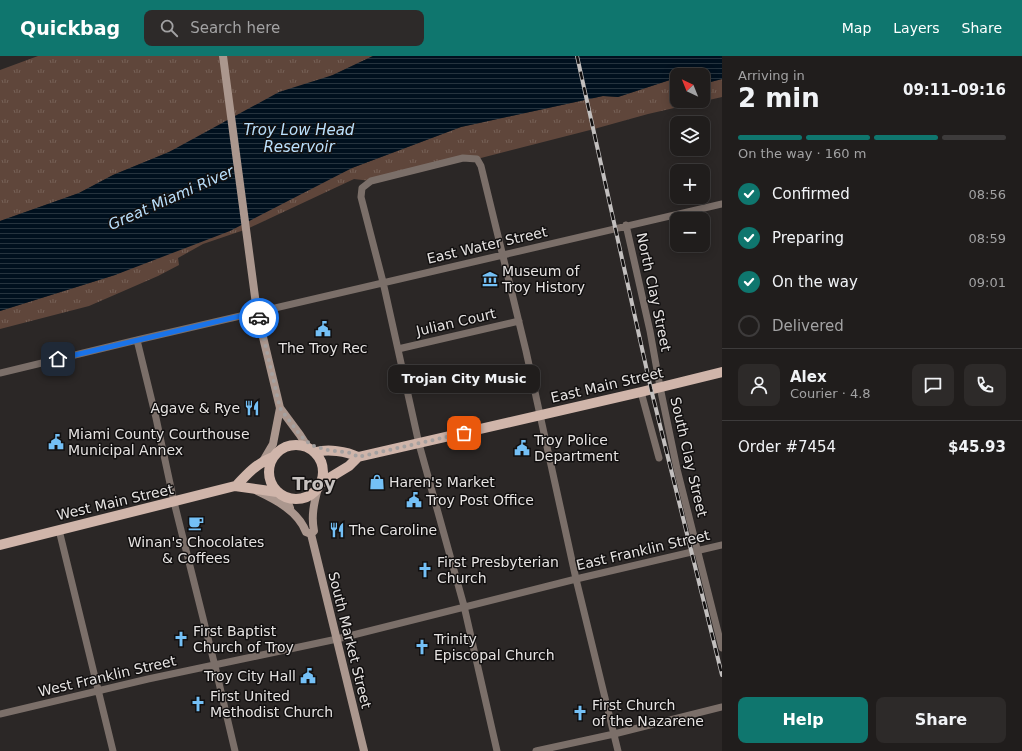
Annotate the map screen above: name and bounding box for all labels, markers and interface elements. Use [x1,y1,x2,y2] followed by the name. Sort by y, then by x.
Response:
[144,10,424,46] search box
[20,17,120,39] text: Quickbag
[158,17,180,39] icon: search
[190,19,280,37] text: Search here
[842,20,871,36] text: Map
[893,20,940,36] text: Layers
[962,20,1002,36] text: Share
[670,68,710,108] north arrow
[670,68,710,252] map controls
[738,68,805,83] text: Arriving in
[903,81,1006,99] text: 09:11–09:16
[738,83,820,113] text: 2 min
[670,116,710,156] button: layers
[244,121,355,156] water label: Troy Low Head Reservoir
[738,146,866,161] text: On the way · 160 m
[105,162,237,234] water label: Great Miami River
[670,164,710,204] button: +
[738,183,760,205] icon: check
[772,185,850,203] text: Confirmed
[969,187,1006,202] text: 08:56
[670,212,710,252] button: −
[425,223,549,267] street label: East Water Street
[738,227,760,249] icon: check
[772,229,844,247] text: Preparing
[634,231,675,353] street label: North Clay Street
[969,231,1006,246] text: 08:59
[501,263,585,295] place label: Museum of Troy History
[481,270,499,288] museum icon: Museum of Troy History
[738,271,760,293] icon: check
[772,273,858,291] text: On the way
[969,275,1006,290] text: 09:01
[239,298,279,338] courier
[414,305,498,339] street label: Julian Court
[248,307,270,329] icon: car
[772,317,844,335] text: Delivered
[314,320,332,338] public building icon: The Troy Rec
[277,340,368,356] place label: The Troy Rec
[41,342,75,376] pin
[47,348,69,370] icon: home
[549,364,665,406] street label: East Main Street
[738,364,780,406] button: person
[912,364,954,406] button: chat
[964,364,1006,406] button: phone
[388,365,540,393] callout: Trojan City Music
[790,368,827,386] text: Alex
[401,371,527,386] text: Trojan City Music
[790,386,871,401] text: Courier · 4.8
[667,395,711,519] street label: South Clay Street
[243,399,261,417] restaurant icon: Agave & Rye
[150,400,240,416] place label: Agave & Rye
[447,416,481,450] pin
[453,422,475,444] icon: bag
[68,426,250,458] place label: Miami County Courthouse Municipal Annex
[533,432,619,464] place label: Troy Police Department
[47,433,65,451] public building icon: Miami County Courthouse Municipal Annex
[738,438,836,456] text: Order #7454
[948,438,1006,456] text: $45.93
[513,439,531,457] public building icon: Troy Police Department
[292,473,336,494] district label: Troy
[368,473,386,491] shop icon: Haren's Market
[389,474,495,490] place label: Haren's Market
[55,481,175,523] street label: West Main Street
[405,491,423,509] public building icon: Troy Post Office
[425,492,534,508] place label: Troy Post Office
[187,514,205,532] cafe icon: Winan's Chocolates & Coffees
[328,521,346,539] restaurant icon: The Caroline
[348,522,437,538] place label: The Caroline
[575,527,712,573] street label: East Franklin Street
[128,534,264,566] place label: Winan's Chocolates & Coffees
[437,554,559,586] place label: First Presbyterian Church
[416,561,434,579] church icon: First Presbyterian Church
[325,570,375,710] street label: South Market Street
[193,623,294,655] place label: First Baptist Church of Troy
[172,630,190,648] church icon: First Baptist Church of Troy
[433,631,555,663] place label: Trinity Episcopal Church
[413,638,431,656] church icon: Trinity Episcopal Church
[37,652,178,700] street label: West Franklin Street
[299,667,317,685] public building icon: Troy City Hall
[203,668,296,684] place label: Troy City Hall
[210,688,333,720] place label: First United Methodist Church
[189,695,207,713] church icon: First United Methodist Church
[592,697,704,729] place label: First Church of the Nazarene
[738,697,868,743] button: Help
[876,697,1006,743] button: Share
[571,704,589,722] church icon: First Church of the Nazarene

